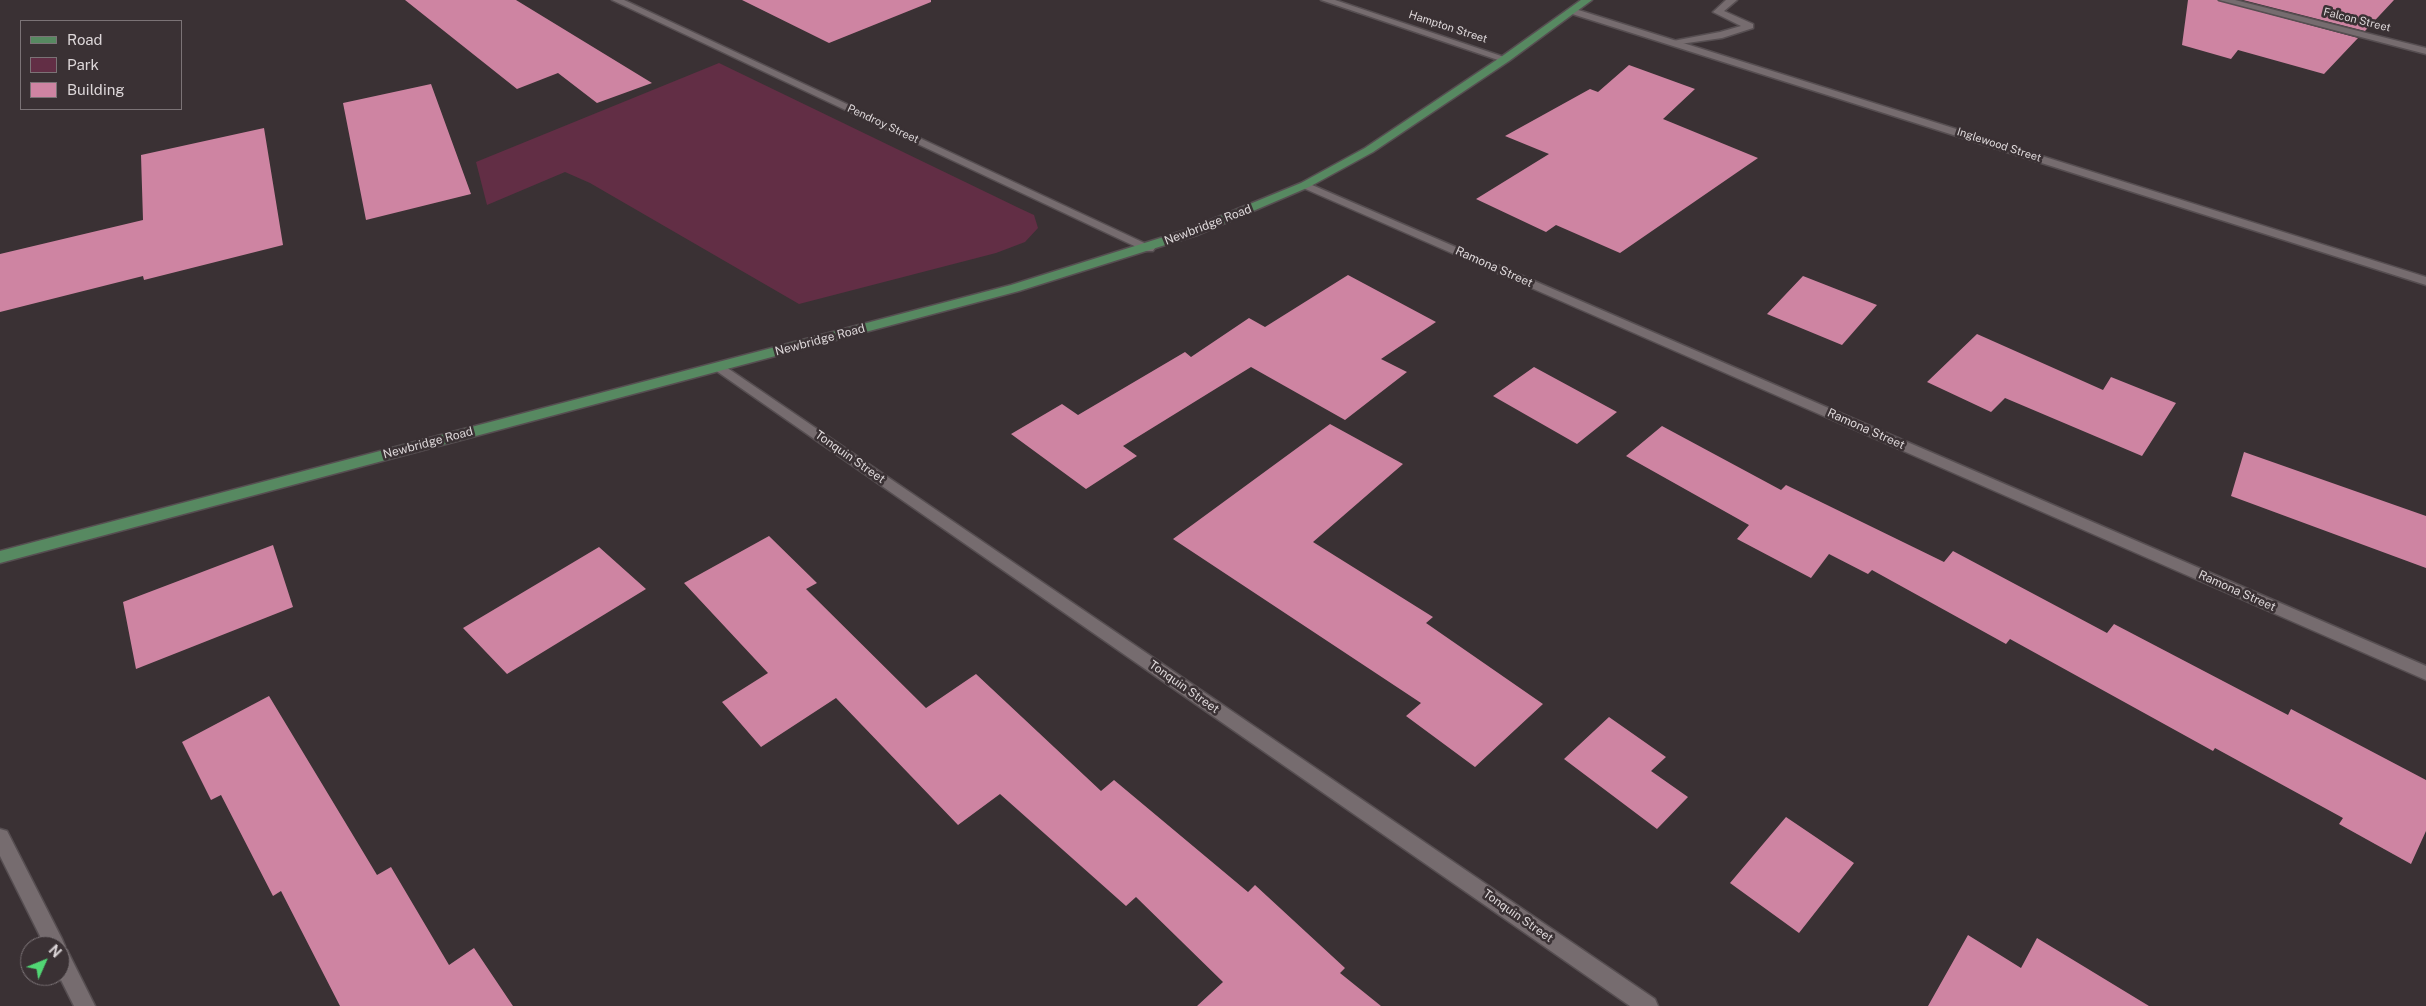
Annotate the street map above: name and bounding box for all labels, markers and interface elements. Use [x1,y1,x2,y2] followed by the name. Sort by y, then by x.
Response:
[2322,5,2392,35] street label: Falcon Street
[1407,8,1489,46] street label: Hampton Street
[20,20,182,110] legend
[67,31,103,48] text: Road
[67,56,99,73] text: Park
[67,81,125,98] text: Building
[845,102,921,146] street label: Pendroy Street
[1955,125,2043,165] street label: Inglewood Street
[1162,202,1254,248] street label: Newbridge Road
[1453,243,1535,291] street label: Ramona Street
[774,321,866,359] street label: Newbridge Road
[1825,405,1907,453] street label: Ramona Street
[382,424,474,462] street label: Newbridge Road
[812,428,888,486] street label: Tonquin Street
[2196,567,2278,615] street label: Ramona Street
[1146,658,1222,716] street label: Tonquin Street
[1480,887,1556,945] street label: Tonquin Street
[20,936,70,986] north arrow
[46,942,65,961] text: N

